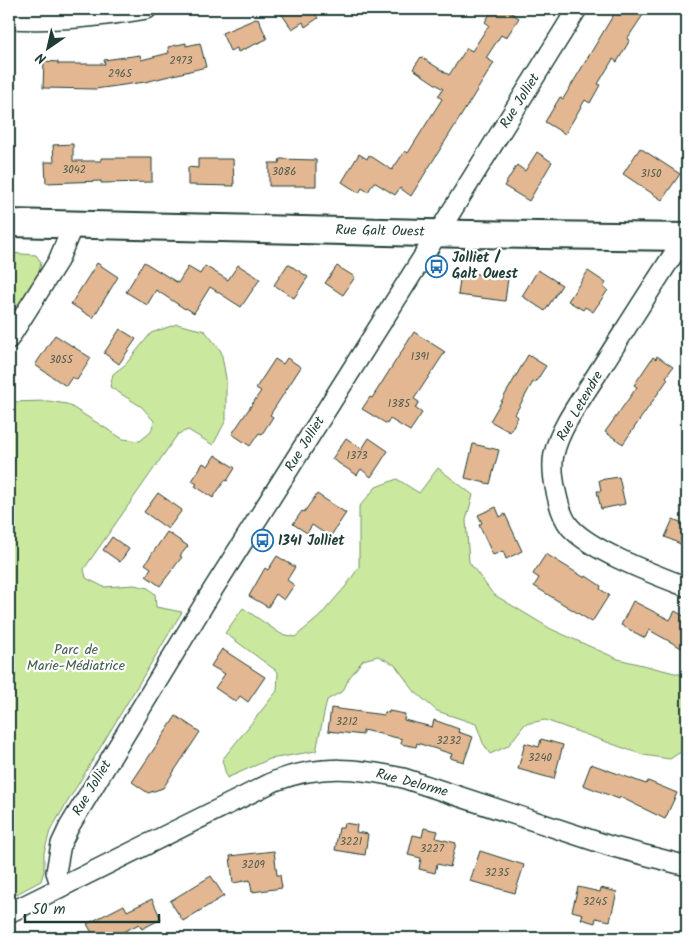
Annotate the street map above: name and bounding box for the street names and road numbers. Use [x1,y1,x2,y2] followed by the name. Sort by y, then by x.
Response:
[494,69,546,133] street label: Rue Jolliet
[335,219,425,243] street label: Rue Galt Ouest
[551,366,609,445] street label: Rue Letendre
[279,412,331,476] street label: Rue Jolliet
[67,755,118,820] street label: Rue Jolliet
[373,763,451,803] street label: Rue Delorme

